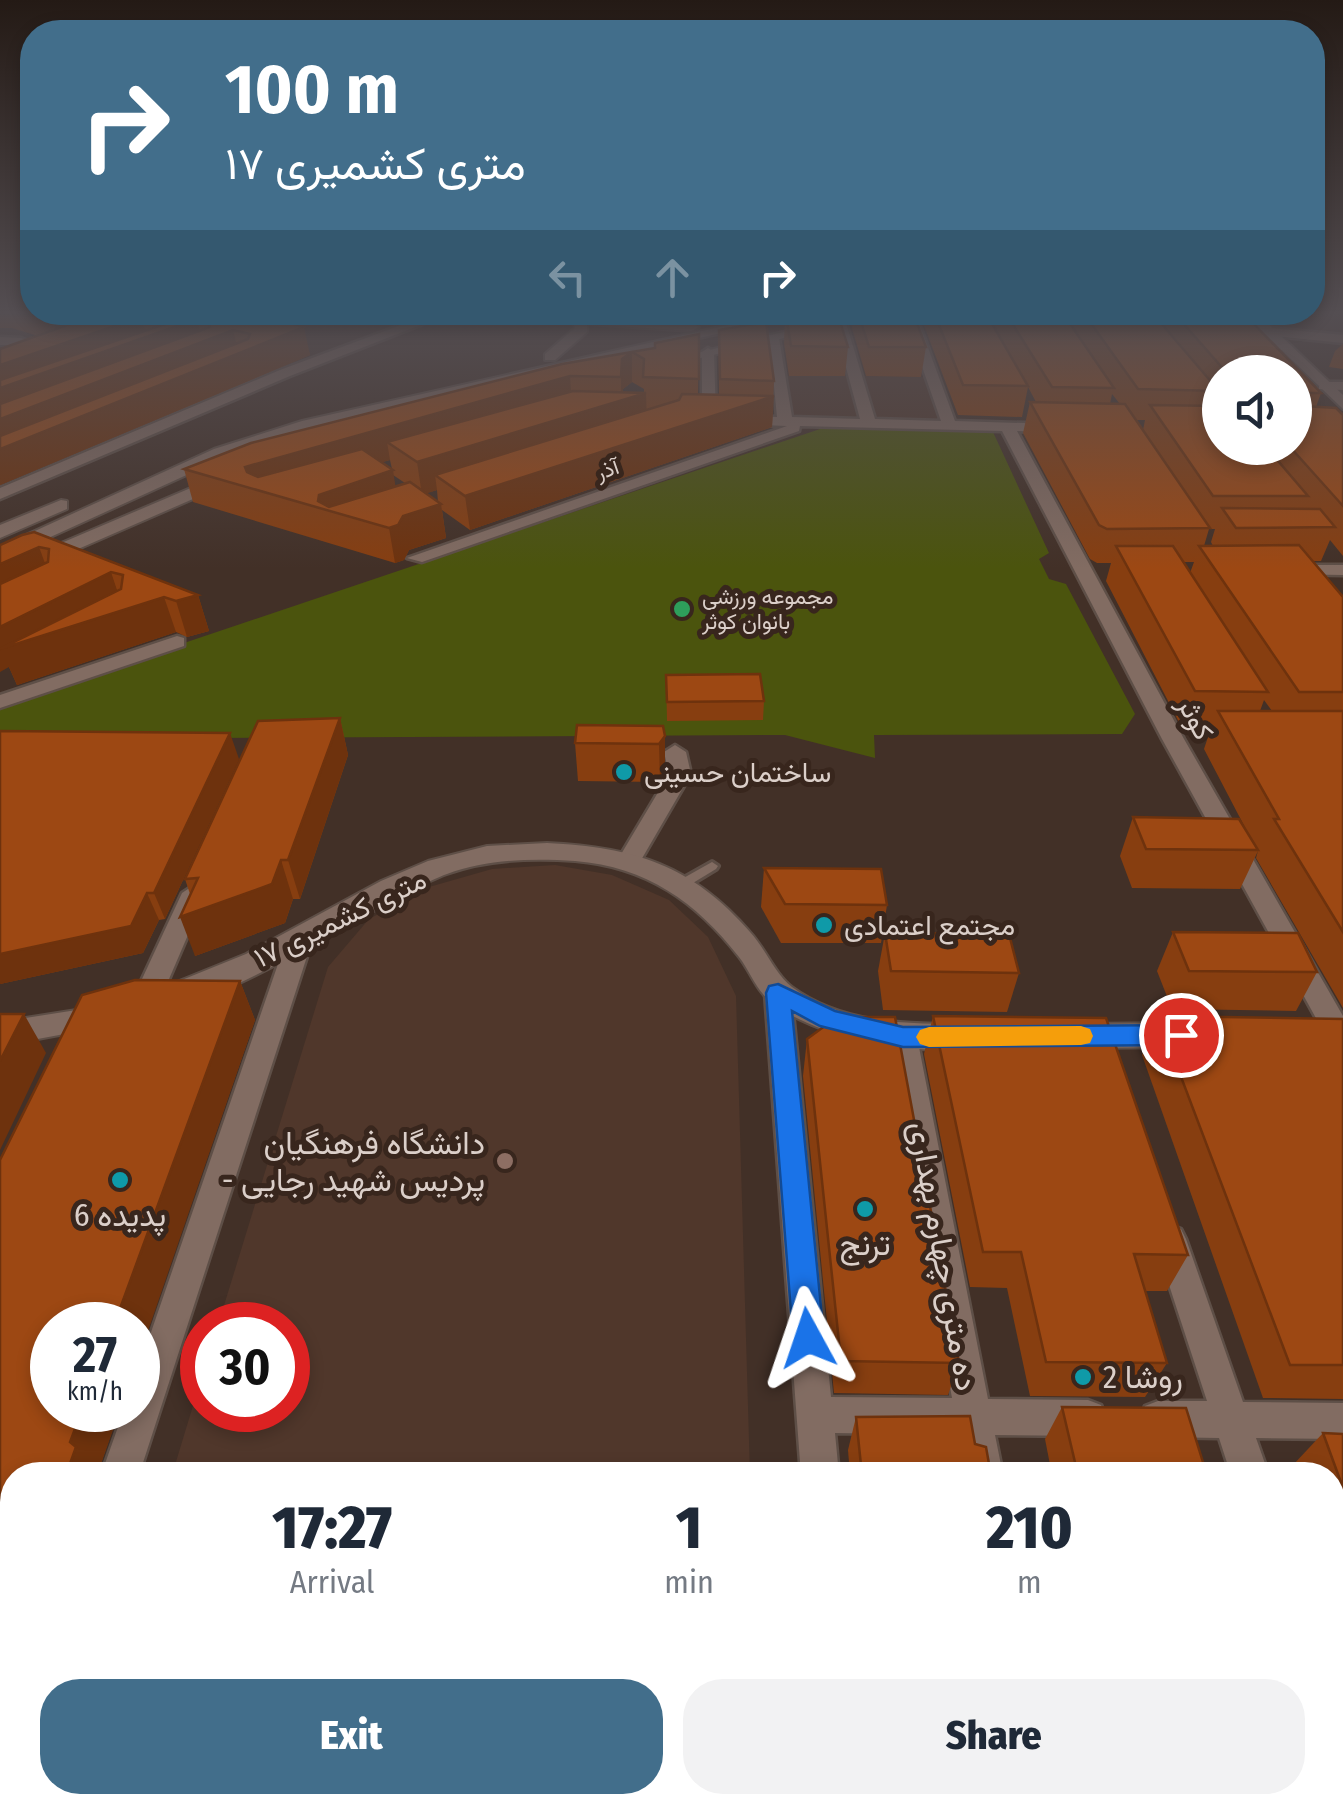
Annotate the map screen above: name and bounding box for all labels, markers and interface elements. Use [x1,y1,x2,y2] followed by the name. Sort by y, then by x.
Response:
[225,48,399,132] text: 100 m
[60,60,190,190] icon: right
[225,137,526,191] text: ۱۷ متری کشمیری
[540,250,595,305] icon: left
[645,250,700,305] icon: ahead
[750,250,805,305] icon: right
[1202,355,1312,465] map controls
[1202,355,1312,465] button: sound
[591,452,624,486] street label: آذر
[701,583,834,635] place label: مجموعه ورزشی بانوان کوثر
[671,598,693,620] marker: مجموعه ورزشی بانوان کوثر
[1169,690,1221,746] street label: کوثر
[644,756,831,789] place label: ساختمان حسینی
[613,761,635,783] marker: ساختمان حسینی
[249,863,432,975] street label: ۱۷ متری کشمیری
[844,909,1015,945] place label: مجتمع اعتمادی
[813,914,835,936] marker: مجتمع اعتمادی
[1139,993,1224,1078] pin
[1154,1008,1209,1063] icon: arrive
[899,1118,986,1394] street label: ده متری چهارم بهداری
[222,1124,485,1202] place label: دانشگاه فرهنگیان - پردیس شهید رجایی
[494,1150,516,1172] marker: دانشگاه فرهنگیان - پردیس شهید رجایی
[109,1169,131,1191] marker: پدیده 6
[74,1196,166,1237] place label: پدیده 6
[854,1198,876,1220] marker: ترنج
[839,1225,891,1266] place label: ترنج
[756,1286,860,1390] position arrow
[180,1302,310,1432] speed limit sign: 30
[73,1325,117,1385] text: 27
[1103,1358,1183,1397] place label: روشا 2
[1072,1366,1094,1388] marker: روشا 2
[67,1377,123,1407] text: km/h
[272,1492,392,1564] text: 17:27
[676,1492,702,1564] text: 1
[986,1492,1073,1564] text: 210
[290,1563,375,1601] text: Arrival
[664,1563,714,1601] text: min
[1017,1563,1042,1601] text: m
[40,1679,663,1794] button: Exit
[683,1679,1305,1794] button: Share

